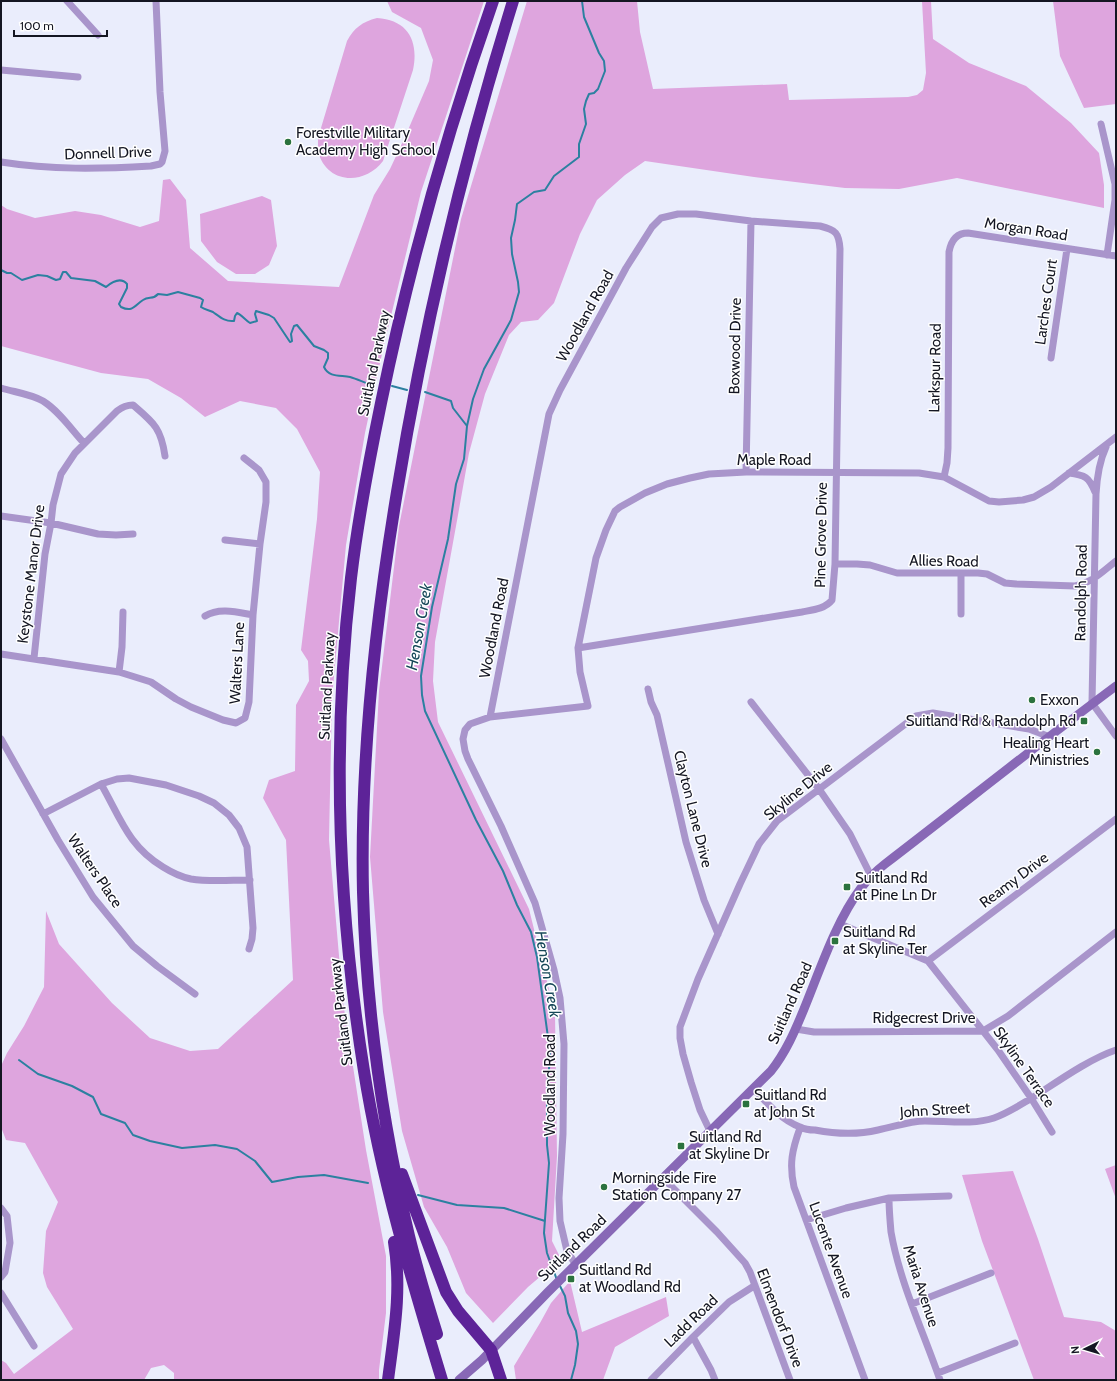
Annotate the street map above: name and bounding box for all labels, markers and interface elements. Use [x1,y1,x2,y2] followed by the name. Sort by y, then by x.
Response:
[14,12,107,38] scale bar
[20,18,54,33] text: 100 m
[296,124,436,159] place label: Forestville Military Academy High School
[283,137,293,147] marker: Forestville Military Academy High School
[64,142,152,164] street label: Donnell Drive
[983,214,1069,244] street label: Morgan Road
[1031,258,1061,346] street label: Larches Court
[552,267,618,365] street label: Woodland Road
[725,297,745,394] street label: Boxwood Drive
[354,308,394,418] street label: Suitland Parkway
[925,323,945,413] street label: Larkspur Road
[737,451,811,469] street label: Maple Road
[811,482,831,588] street label: Pine Grove Drive
[14,503,48,644] street label: Keystone Manor Drive
[1071,544,1091,642] street label: Randolph Road
[909,551,979,571] street label: Allies Road
[475,576,513,680] street label: Woodland Road
[402,581,436,672] water label: Henson Creek
[226,621,248,704] street label: Walters Lane
[315,631,339,740] street label: Suitland Parkway
[1040,691,1079,709] place label: Exxon
[1027,695,1037,705] marker: Exxon
[906,712,1076,730] place label: Suitland Rd & Randolph Rd
[1079,716,1089,726] marker: Suitland Rd & Randolph Rd
[1003,734,1089,769] place label: Healing Heart Ministries
[1092,747,1102,757] marker: Healing Heart Ministries
[670,749,716,870] street label: Clayton Lane Drive
[760,758,836,824] street label: Skyline Drive
[64,831,126,911] street label: Walters Place
[976,848,1052,912] street label: Reamy Drive
[855,869,937,904] place label: Suitland Rd at Pine Ln Dr
[842,882,852,892] marker: Suitland Rd at Pine Ln Dr
[843,923,927,958] place label: Suitland Rd at Skyline Ter
[531,929,565,1020] water label: Henson Creek
[830,936,840,946] marker: Suitland Rd at Skyline Ter
[325,957,357,1067] street label: Suitland Parkway
[764,959,816,1047] street label: Suitland Road
[873,1009,976,1027] street label: Ridgecrest Drive
[990,1023,1059,1111] street label: Skyline Terrace
[541,1034,559,1136] street label: Woodland Road
[754,1086,827,1121] place label: Suitland Rd at John St
[741,1099,751,1109] marker: Suitland Rd at John St
[898,1099,971,1122] street label: John Street
[689,1128,769,1163] place label: Suitland Rd at Skyline Dr
[676,1141,686,1151] marker: Suitland Rd at Skyline Dr
[612,1169,742,1204] place label: Morningside Fire Station Company 27
[599,1182,609,1192] marker: Morningside Fire Station Company 27
[805,1199,857,1301] street label: Lucente Avenue
[534,1211,610,1285] street label: Suitland Road
[899,1243,943,1330] street label: Maria Avenue
[579,1261,681,1296] place label: Suitland Rd at Woodland Rd
[753,1266,807,1370] street label: Elmendorf Drive
[566,1274,576,1284] marker: Suitland Rd at Woodland Rd
[661,1291,721,1351] street label: Ladd Road
[1065,1329,1105,1369] north arrow
[1068,1345,1082,1354] text: N

